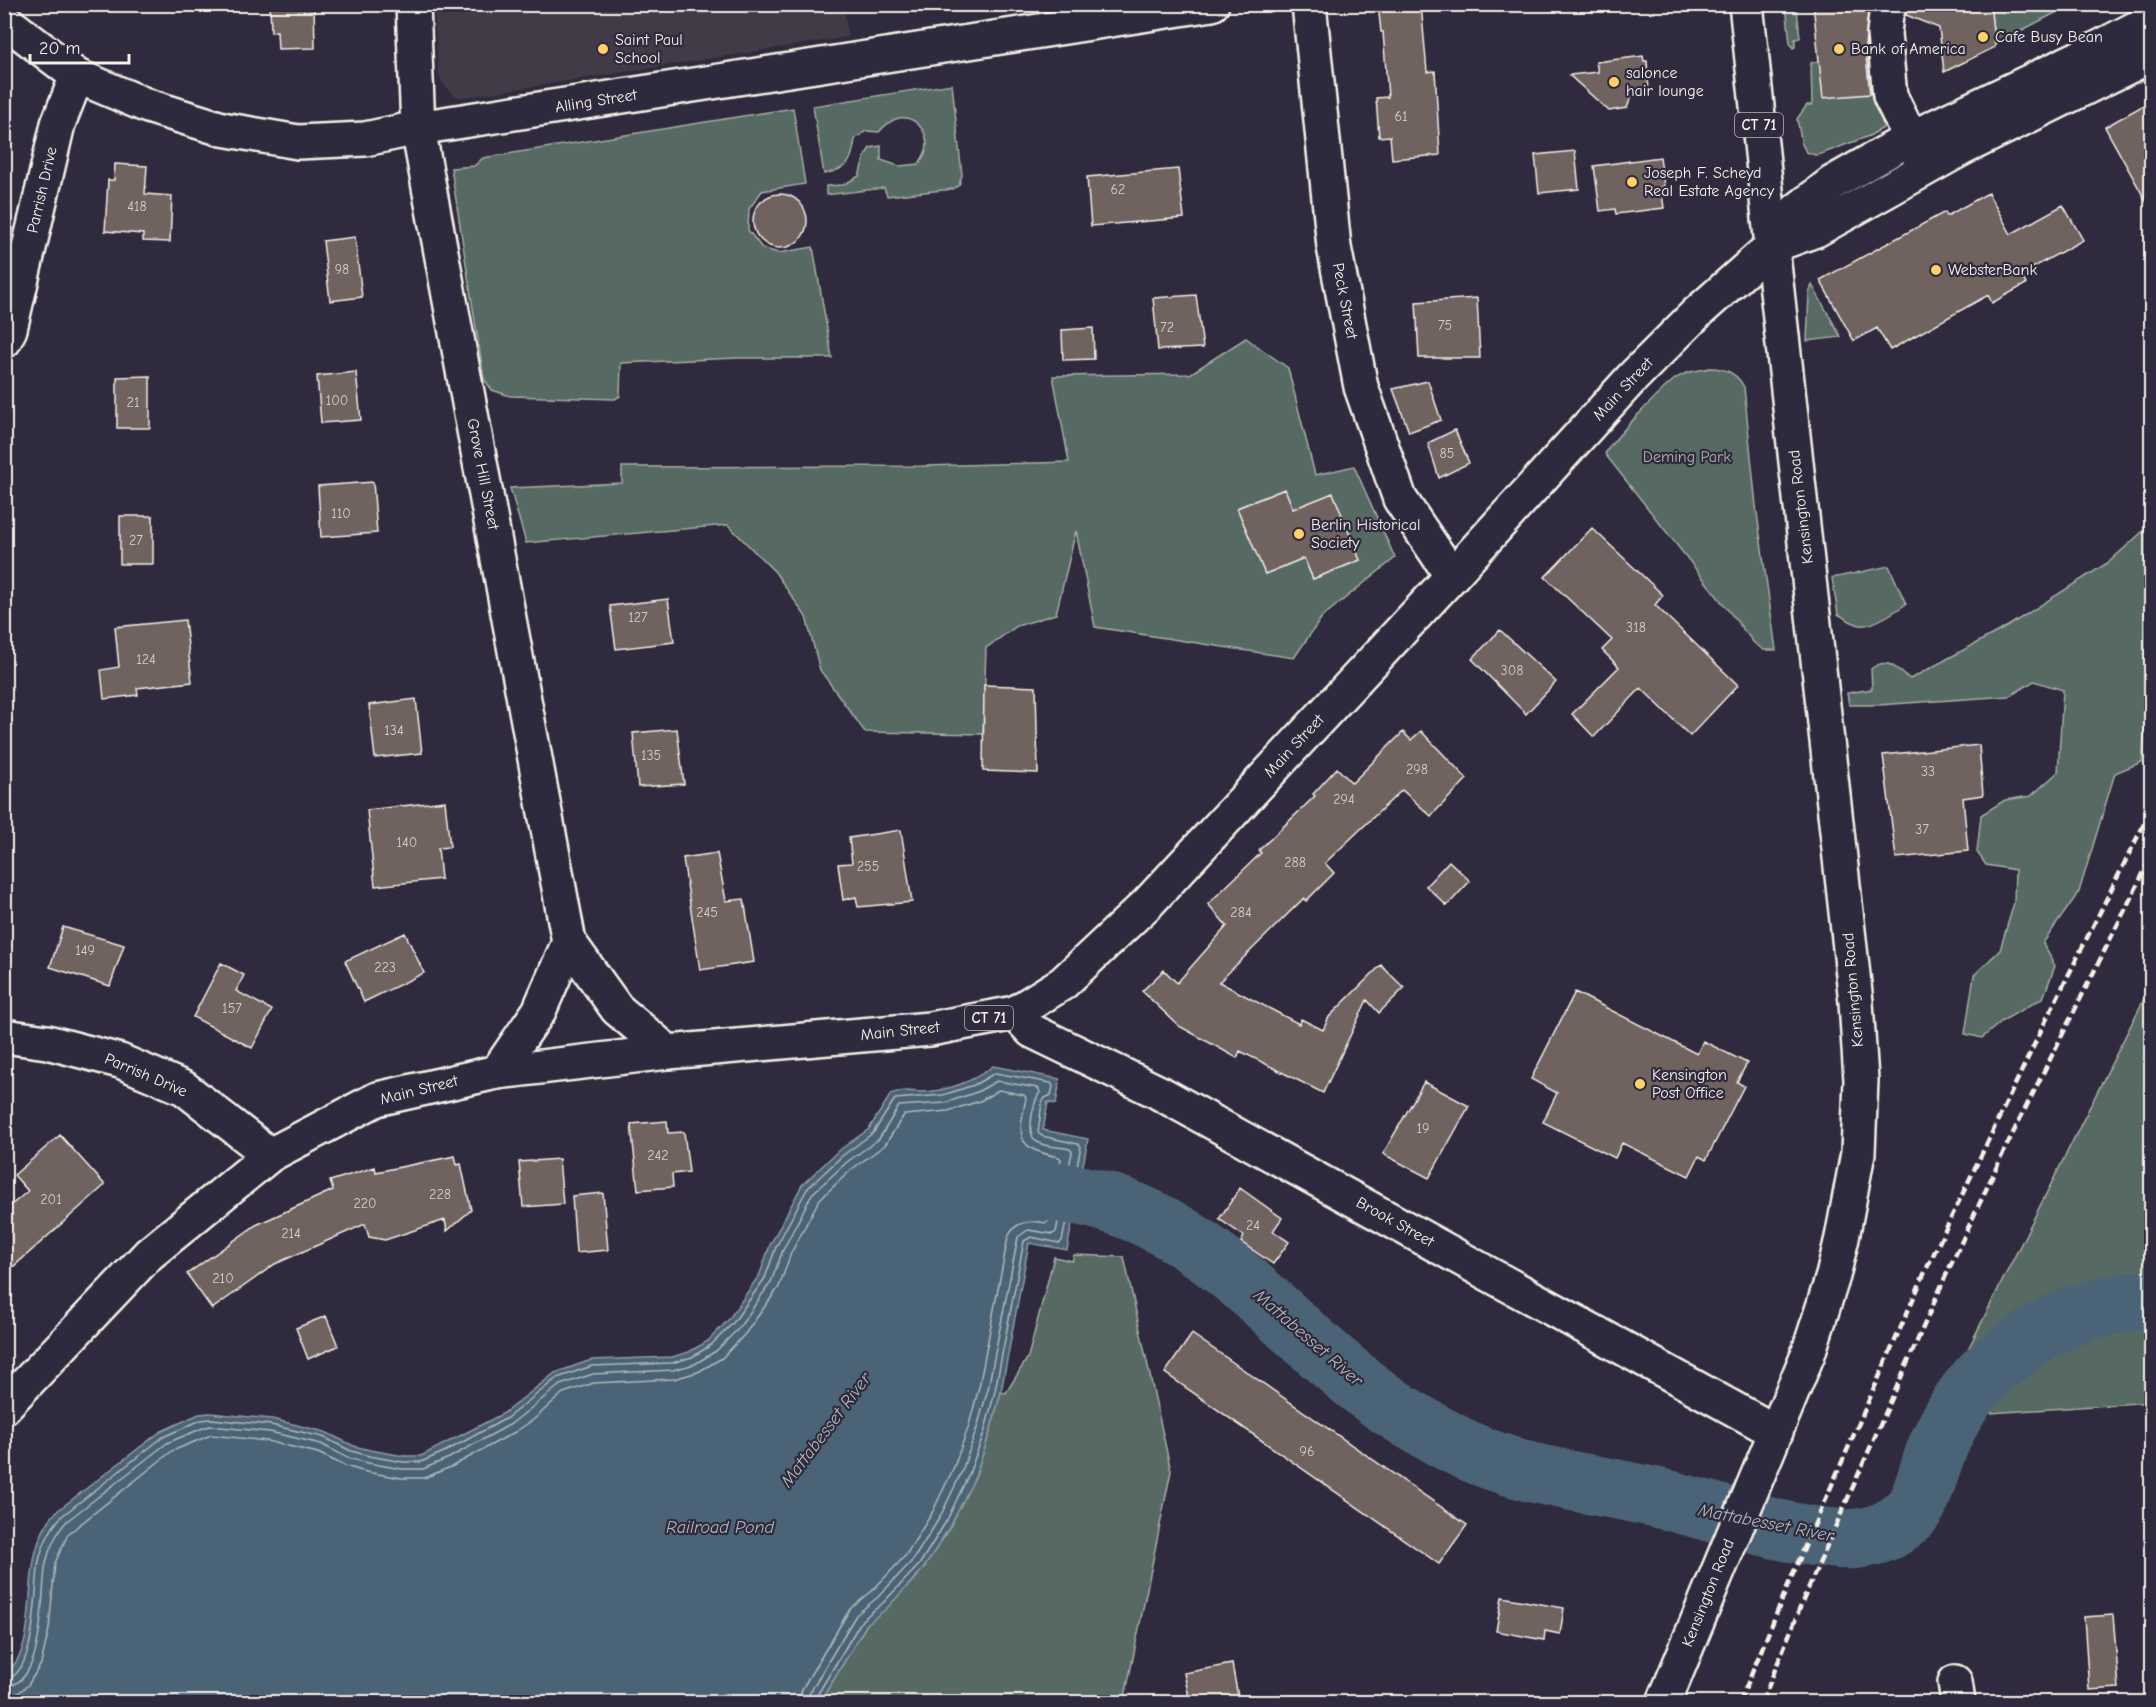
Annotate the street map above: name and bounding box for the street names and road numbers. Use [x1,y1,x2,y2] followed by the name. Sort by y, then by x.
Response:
[554,86,639,116] street label: Alling Street
[1735,113,1783,137] road number: CT 71
[23,145,61,235] street label: Parrish Drive
[1329,261,1361,341] street label: Peck Street
[1589,353,1657,424] street label: Main Street
[463,417,503,532] street label: Grove Hill Street
[1785,449,1817,565] street label: Kensington Road
[1260,710,1328,781] street label: Main Street
[1839,932,1867,1048] street label: Kensington Road
[965,1006,1013,1030] road number: CT 71
[859,1018,941,1044] street label: Main Street
[102,1050,190,1100] street label: Parrish Drive
[378,1072,460,1108] street label: Main Street
[1353,1193,1437,1251] street label: Brook Street
[1678,1536,1738,1650] street label: Kensington Road

